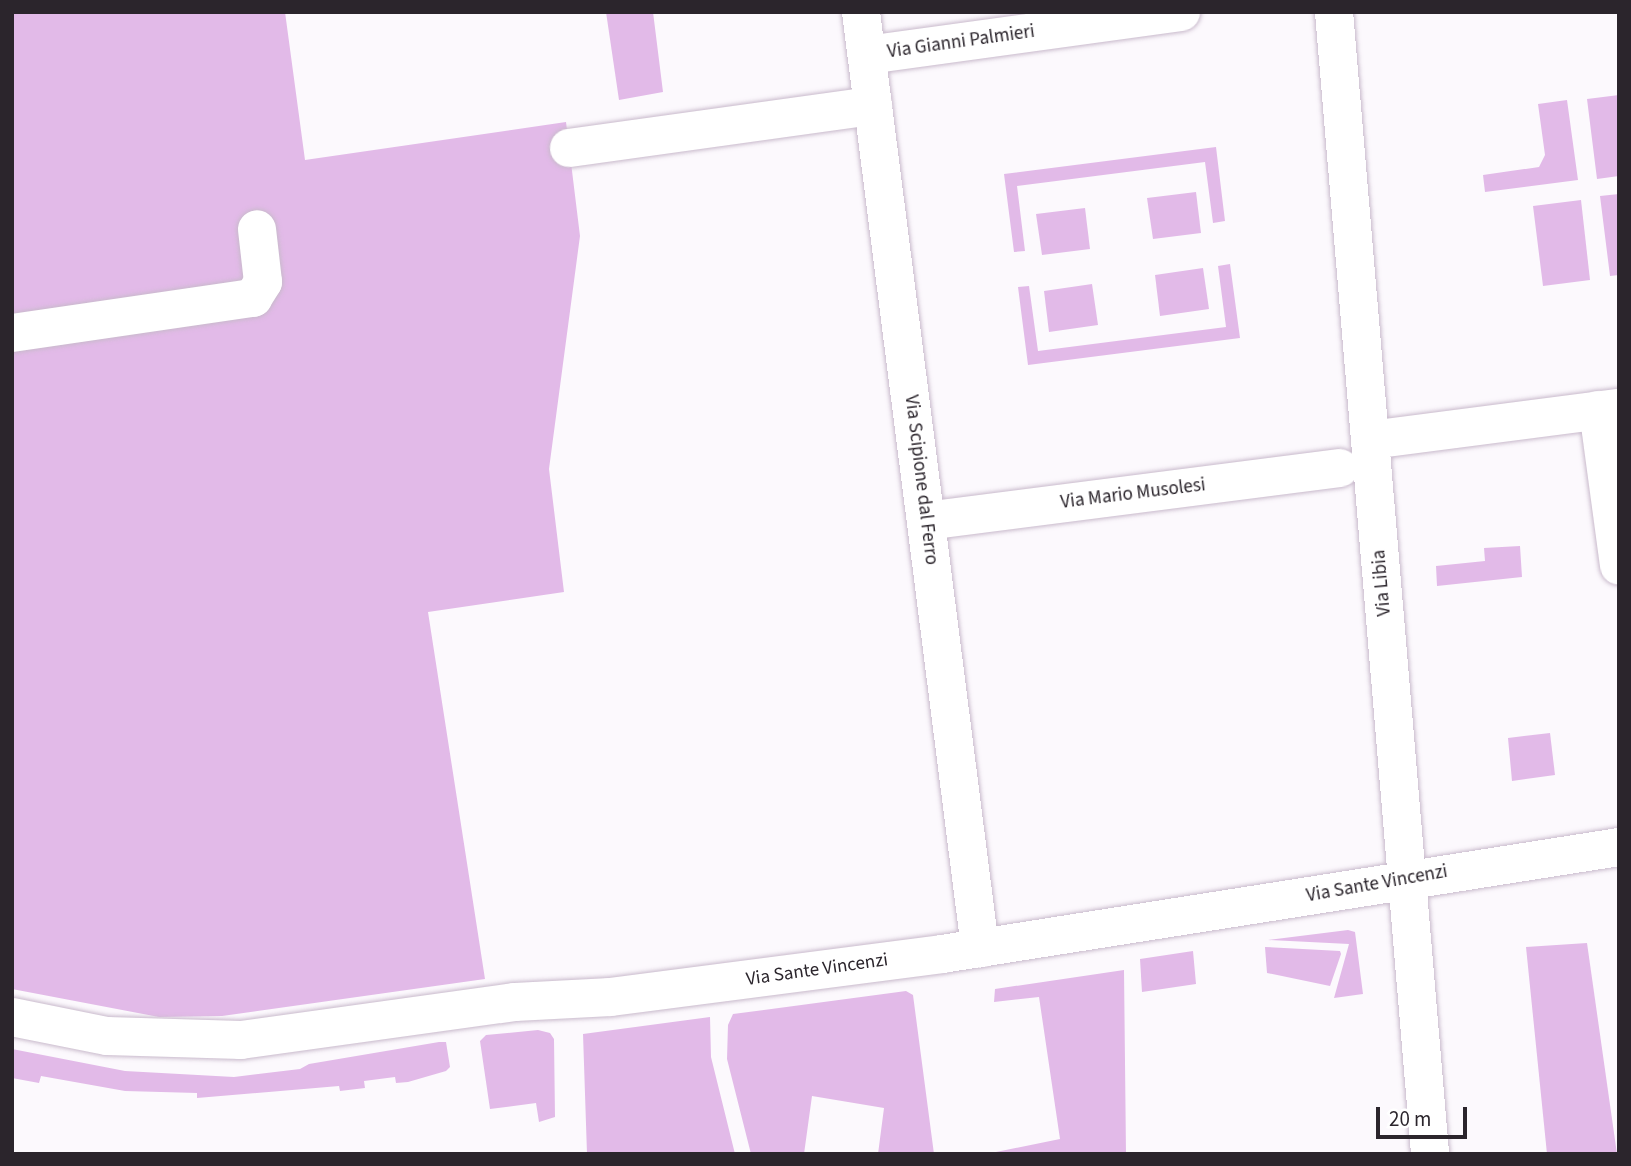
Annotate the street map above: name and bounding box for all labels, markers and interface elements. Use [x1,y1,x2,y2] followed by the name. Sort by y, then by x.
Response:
[886,20,1036,64] street label: Via Gianni Palmieri
[899,394,943,566] street label: Via Scipione dal Ferro
[1059,474,1207,514] street label: Via Mario Musolesi
[1368,549,1396,617] street label: Via Libia
[1305,860,1449,908] street label: Via Sante Vincenzi
[745,949,889,991] street label: Via Sante Vincenzi
[1379,1092,1470,1136] scale bar
[1389,1104,1431,1134] text: 20 m

